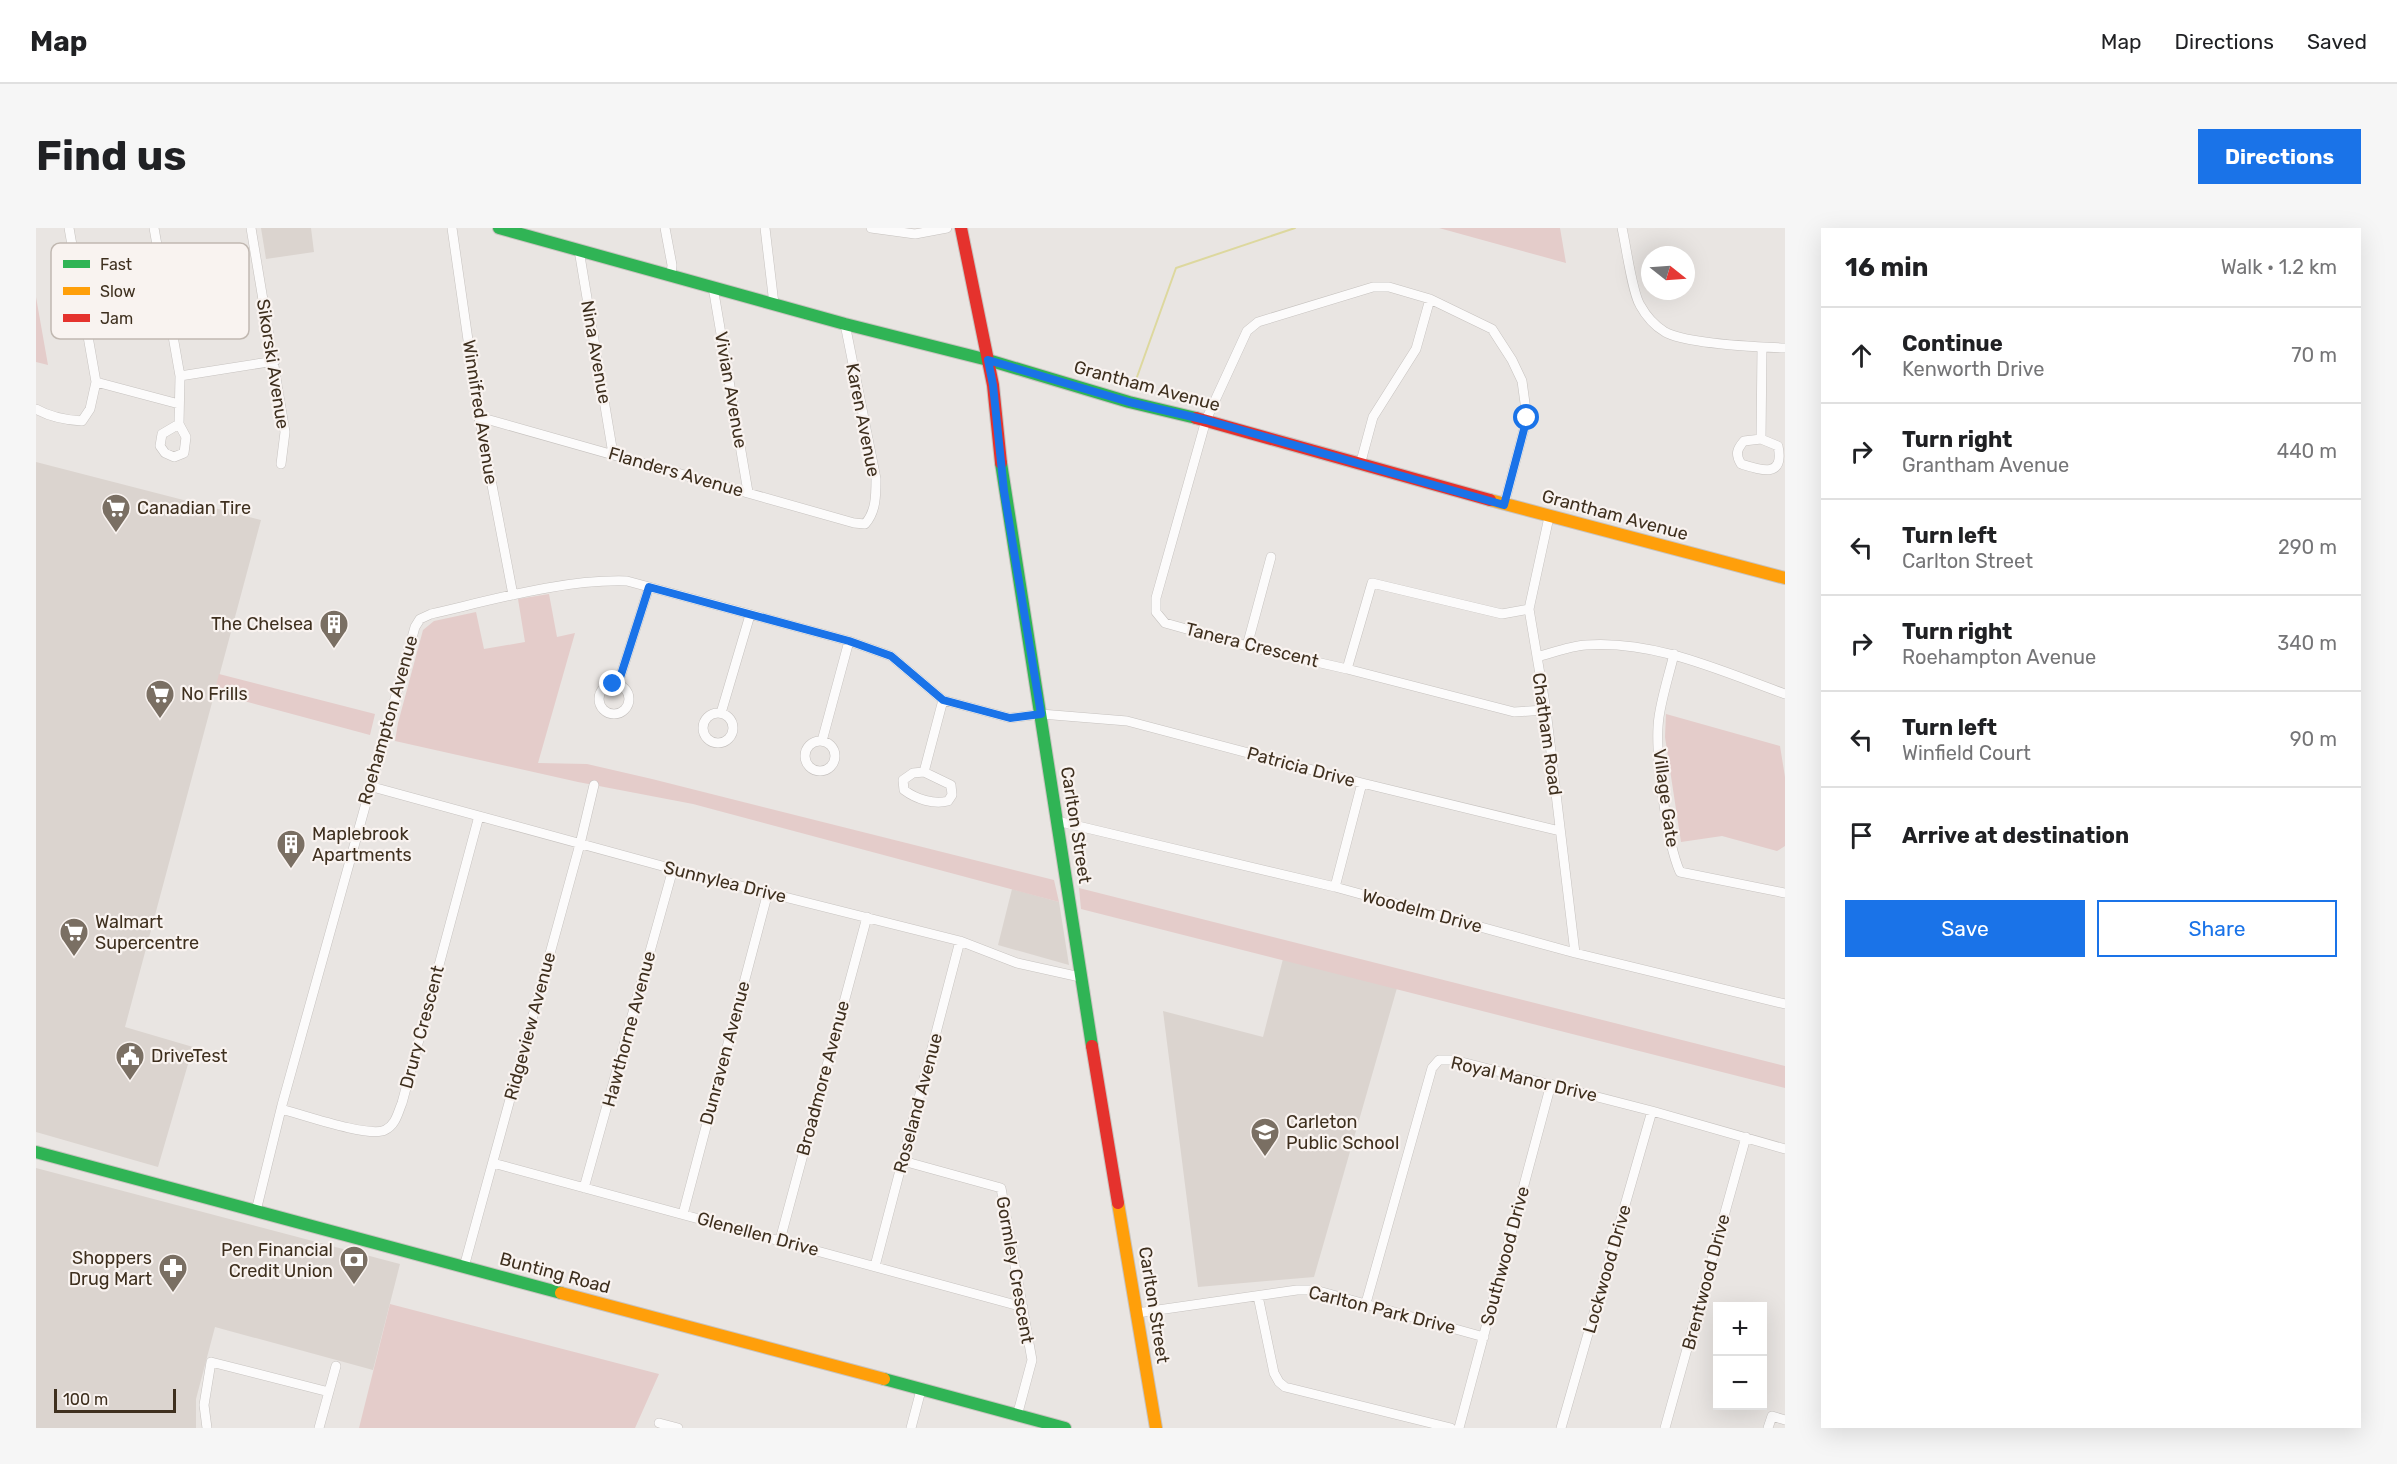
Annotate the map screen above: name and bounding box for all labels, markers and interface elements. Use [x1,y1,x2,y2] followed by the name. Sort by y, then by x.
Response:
[30,25,87,58] text: Map
[2101,29,2142,54] text: Map
[2175,29,2274,54] text: Directions
[2307,29,2367,54] text: Saved
[2198,129,2361,184] button: Directions
[36,131,187,181] text: Find us
[51,243,249,339] legend
[1641,246,1695,300] north arrow
[1845,252,1928,283] text: 16 min
[100,255,132,274] text: Fast
[2221,255,2337,279] text: Walk · 1.2 km
[100,282,136,301] text: Slow
[252,297,294,431] street label: Sikorski Avenue
[576,299,616,405] street label: Nina Avenue
[100,309,133,328] text: Jam
[710,330,752,450] street label: Vivian Avenue
[1902,330,2003,357] text: Continue
[458,338,502,486] street label: Winnifred Avenue
[1845,339,1878,372] icon: ahead
[2291,343,2337,367] text: 70 m
[1071,356,1223,416] street label: Grantham Avenue
[1902,357,2044,381] text: Kenworth Drive
[841,361,885,479] street label: Karen Avenue
[1513,404,1539,430] route start
[1902,426,2012,453] text: Turn right
[1845,435,1878,468] icon: right
[2277,439,2337,463] text: 440 m
[606,442,746,502] street label: Flanders Avenue
[1902,453,2069,477] text: Grantham Avenue
[1539,485,1691,545] street label: Grantham Avenue
[100,492,132,534] supermarket icon: Canadian Tire
[137,497,251,519] place label: Canadian Tire
[1902,522,1997,549] text: Turn left
[1845,531,1878,564] icon: left
[2278,535,2337,559] text: 290 m
[1902,549,2033,573] text: Carlton Street
[318,608,350,650] building icon: The Chelsea
[211,613,313,635] place label: The Chelsea
[1183,618,1321,672] street label: Tanera Crescent
[1902,618,2012,645] text: Turn right
[1845,627,1878,660] icon: right
[2277,631,2337,655] text: 340 m
[353,633,423,807] street label: Roehampton Avenue
[1902,645,2096,669] text: Roehampton Avenue
[599,670,625,696] route end
[1527,671,1567,797] street label: Chatham Road
[144,678,176,720] supermarket icon: No Frills
[181,683,248,705] place label: No Frills
[1902,714,1997,741] text: Turn left
[1845,723,1878,756] icon: left
[2290,727,2337,751] text: 90 m
[1902,741,2031,765] text: Winfield Court
[1244,742,1358,792] street label: Patricia Drive
[1648,747,1684,849] street label: Village Gate
[1056,765,1096,885] street label: Carlton Street
[1845,819,1878,852] icon: arrive
[1902,822,2129,849] text: Arrive at destination
[312,823,412,866] place label: Maplebrook Apartments
[275,828,307,870] building icon: Maplebrook Apartments
[661,856,789,908] street label: Sunnylea Drive
[1359,884,1485,938] street label: Woodelm Drive
[1845,900,2085,957] button: Save
[2097,900,2337,957] button: Share
[95,911,199,954] place label: Walmart Supercentre
[58,916,90,958] supermarket icon: Walmart Supercentre
[500,949,560,1103] street label: Ridgeview Avenue
[598,949,660,1109] street label: Hawthorne Avenue
[395,963,449,1091] street label: Drury Crescent
[695,979,755,1127] street label: Dunraven Avenue
[792,998,854,1158] street label: Broadmore Avenue
[889,1031,947,1175] street label: Roseland Avenue
[114,1040,146,1082] public building icon: DriveTest
[151,1045,228,1067] place label: DriveTest
[1449,1051,1599,1107] street label: Royal Manor Drive
[1286,1111,1399,1154] place label: Carleton Public School
[1249,1116,1281,1158] school or university icon: Carleton Public School
[1476,1184,1534,1328] street label: Southwood Drive
[991,1195,1039,1345] street label: Gormley Crescent
[1578,1202,1636,1336] street label: Lockwood Drive
[695,1207,821,1261] street label: Glenellen Drive
[1677,1212,1735,1352] street label: Brentwood Drive
[221,1239,333,1282] place label: Pen Financial Credit Union
[338,1244,370,1286] bank icon: Pen Financial Credit Union
[1134,1245,1174,1365] street label: Carlton Street
[69,1247,152,1290] place label: Shoppers Drug Mart
[497,1248,613,1298] street label: Bunting Road
[157,1252,189,1294] pharmacy icon: Shoppers Drug Mart
[1306,1281,1458,1339] street label: Carlton Park Drive
[1713,1302,1767,1410] map controls
[1713,1302,1767,1356] button: +
[1713,1356,1767,1410] button: −
[54,1386,176,1414] scale bar
[63,1390,108,1409] text: 100 m

